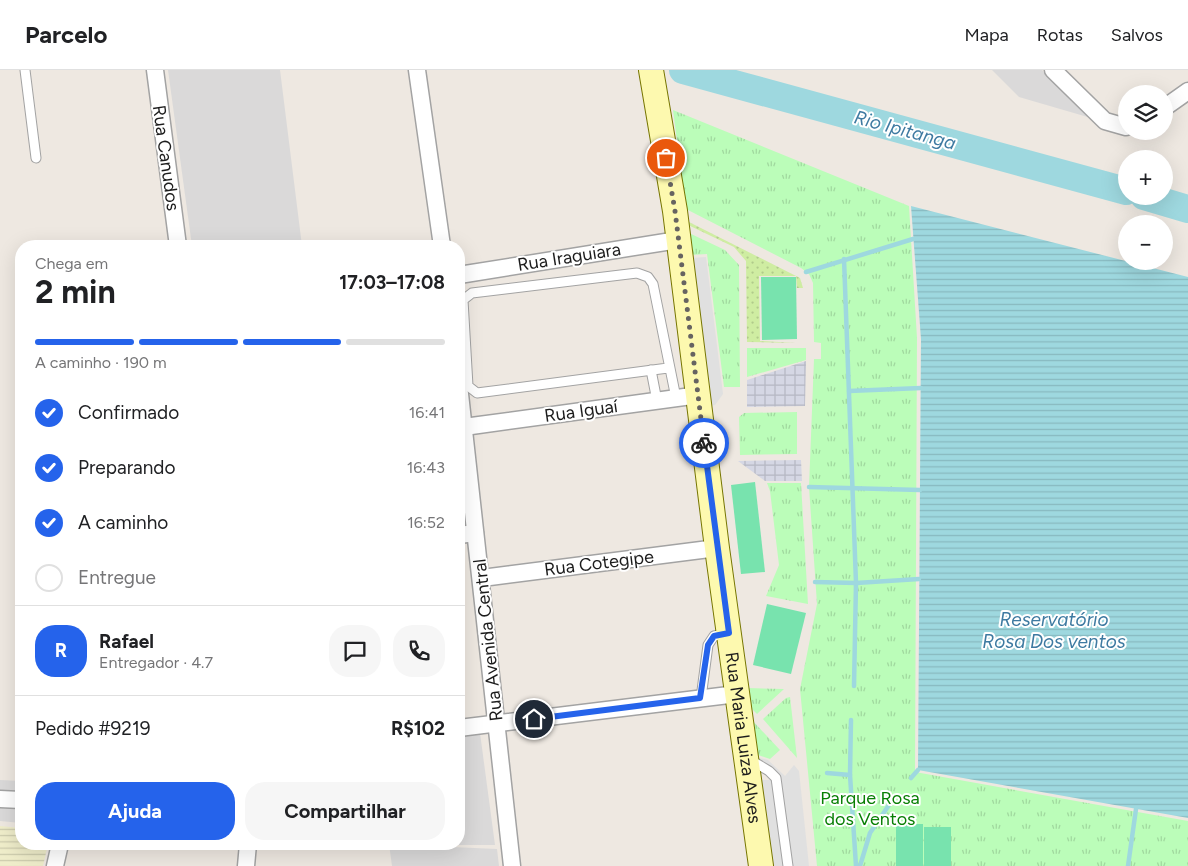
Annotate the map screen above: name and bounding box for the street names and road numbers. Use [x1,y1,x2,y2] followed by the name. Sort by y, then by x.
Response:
[148,104,184,212] street label: Rua Canudos
[516,238,622,276] street label: Rua Iraguiara
[543,395,620,427] street label: Rua Iguaí
[543,545,655,581] street label: Rua Cotegipe
[469,558,507,722] street label: Rua Avenida Central
[720,650,766,825] street label: Rua Maria Luiza Alves

